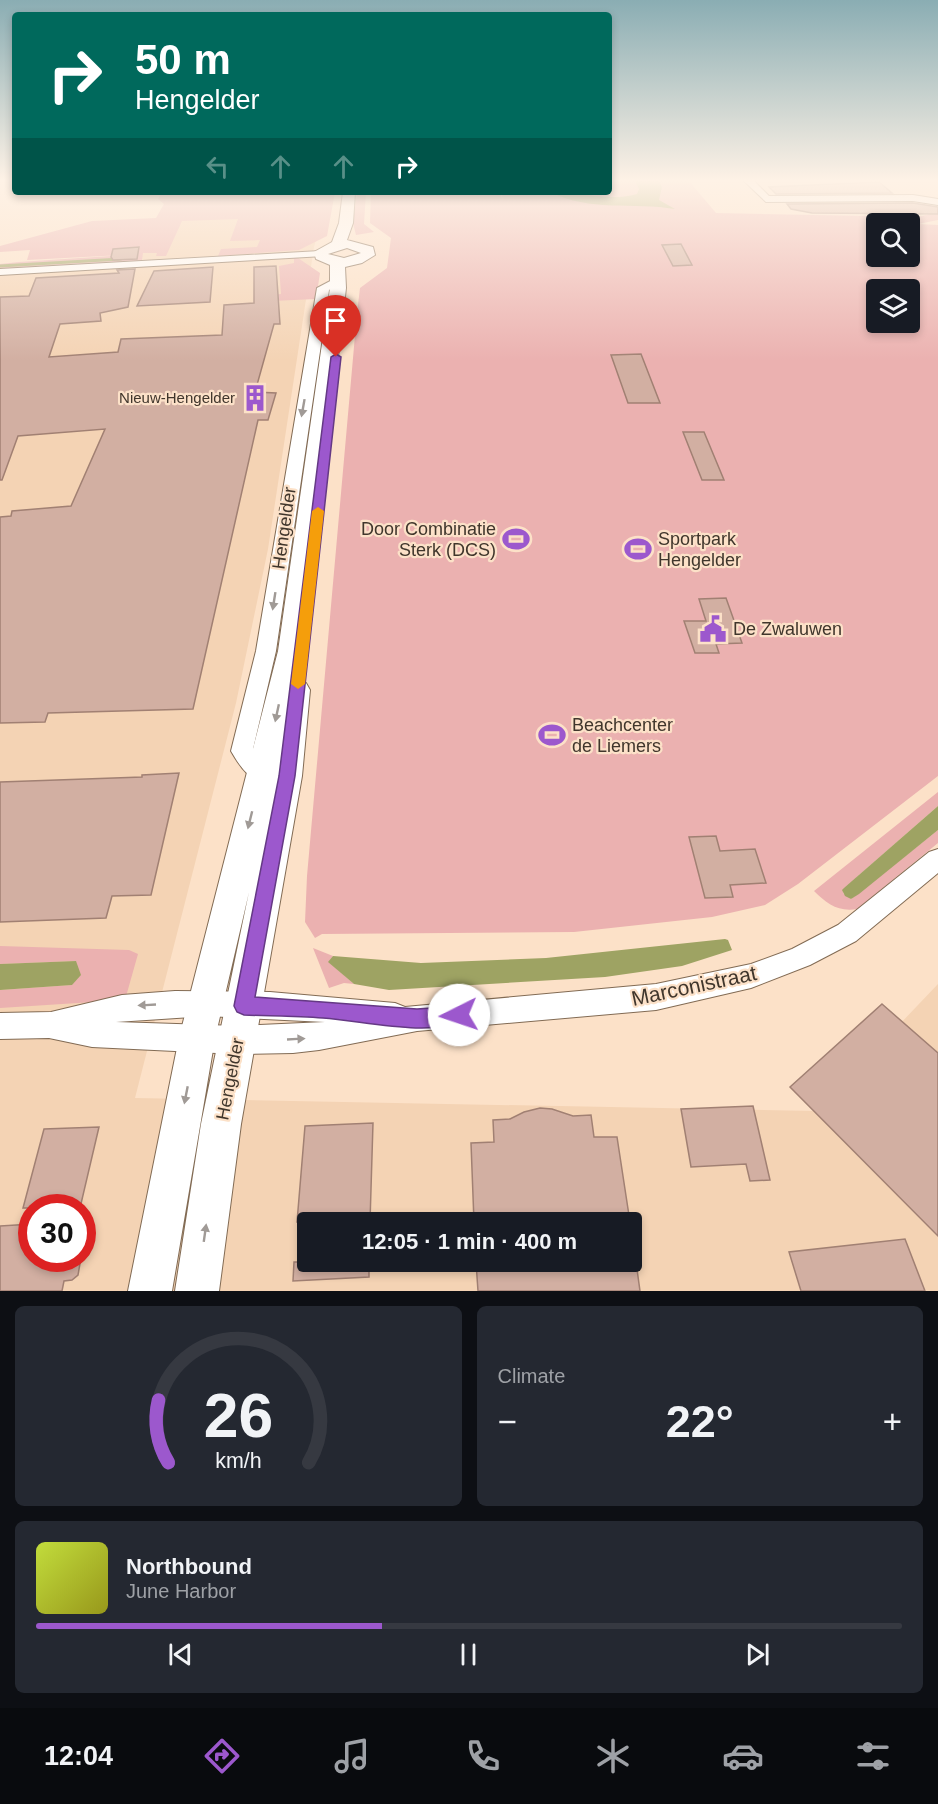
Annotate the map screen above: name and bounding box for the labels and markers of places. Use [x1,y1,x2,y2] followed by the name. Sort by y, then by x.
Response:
[310,295,361,357] pin
[240,383,270,413] building icon: Nieuw-Hengelder
[119,389,235,406] place label: Nieuw-Hengelder
[361,519,496,560] place label: Door Combinatie Sterk (DCS)
[501,524,531,554] sports icon: Door Combinatie Sterk (DCS)
[658,529,741,570] place label: Sportpark Hengelder
[623,534,653,564] sports icon: Sportpark Hengelder
[698,614,728,644] public building icon: De Zwaluwen
[733,619,842,639] place label: De Zwaluwen
[572,715,673,756] place label: Beachcenter de Liemers
[537,720,567,750] sports icon: Beachcenter de Liemers

